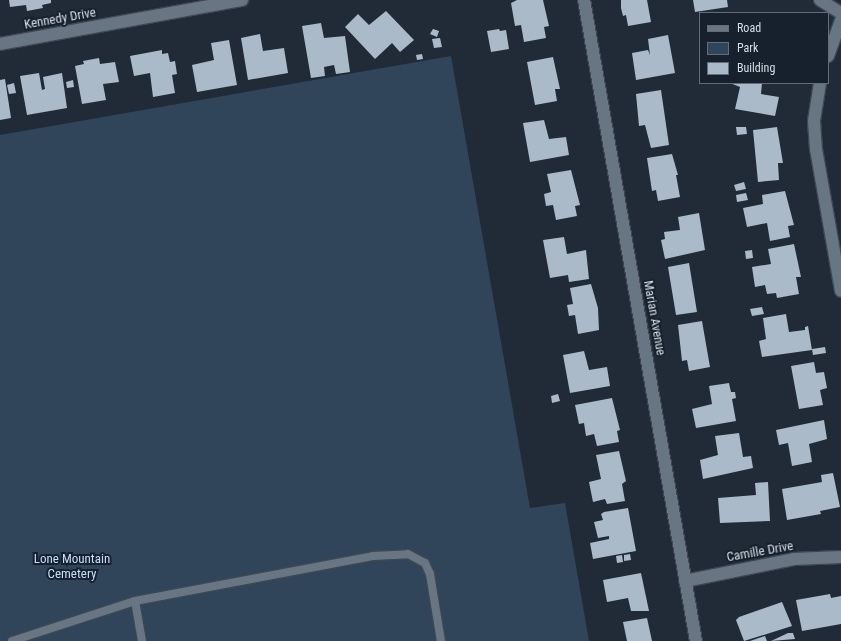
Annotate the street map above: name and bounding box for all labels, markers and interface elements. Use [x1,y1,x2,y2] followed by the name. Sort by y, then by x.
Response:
[23,5,97,33] street label: Kennedy Drive
[699,12,829,84] legend
[737,21,761,35] text: Road
[737,41,758,55] text: Park
[737,61,775,75] text: Building
[640,279,668,357] street label: Marian Avenue
[725,538,795,566] street label: Camille Drive
[34,552,110,583] park label: Lone Mountain Cemetery

